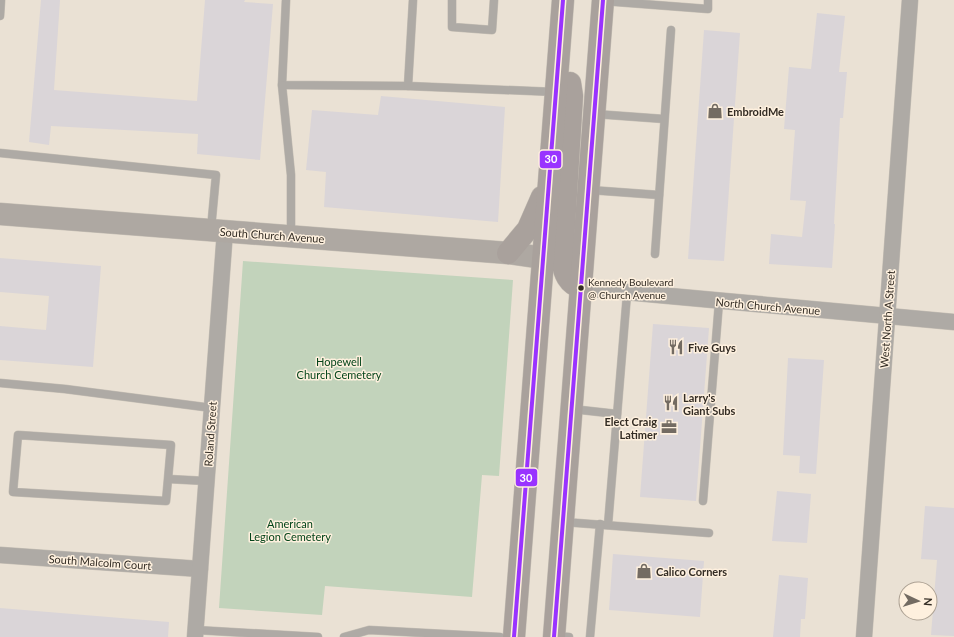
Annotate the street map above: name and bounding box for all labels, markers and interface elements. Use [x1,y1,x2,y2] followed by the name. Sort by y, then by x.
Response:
[706,102,724,120] shop icon: EmbroidMe
[727,105,784,118] place label: EmbroidMe
[539,150,562,169] line badge: 30
[545,152,558,165] text: 30
[219,225,325,245] street label: South Church Avenue
[877,270,897,368] street label: West North A Street
[588,276,673,301] place label: Kennedy Boulevard @ Church Avenue
[576,283,586,293] marker: Kennedy Boulevard @ Church Avenue
[715,295,821,317] street label: North Church Avenue
[667,338,685,356] restaurant icon: Five Guys
[688,341,736,354] place label: Five Guys
[297,355,382,381] park label: Hopewell Church Cemetery
[683,391,736,417] place label: Larry's Giant Subs
[662,394,680,412] restaurant icon: Larry's Giant Subs
[201,401,219,467] street label: Roland Street
[605,415,658,441] place label: Elect Craig Latimer
[660,418,678,436] office icon: Elect Craig Latimer
[515,468,538,487] line badge: 30
[520,471,533,484] text: 30
[249,517,331,543] park label: American Legion Cemetery
[48,552,152,572] street label: South Malcolm Court
[635,562,653,580] shop icon: Calico Corners
[656,565,727,578] place label: Calico Corners
[898,581,938,621] north arrow
[922,597,935,606] text: N

